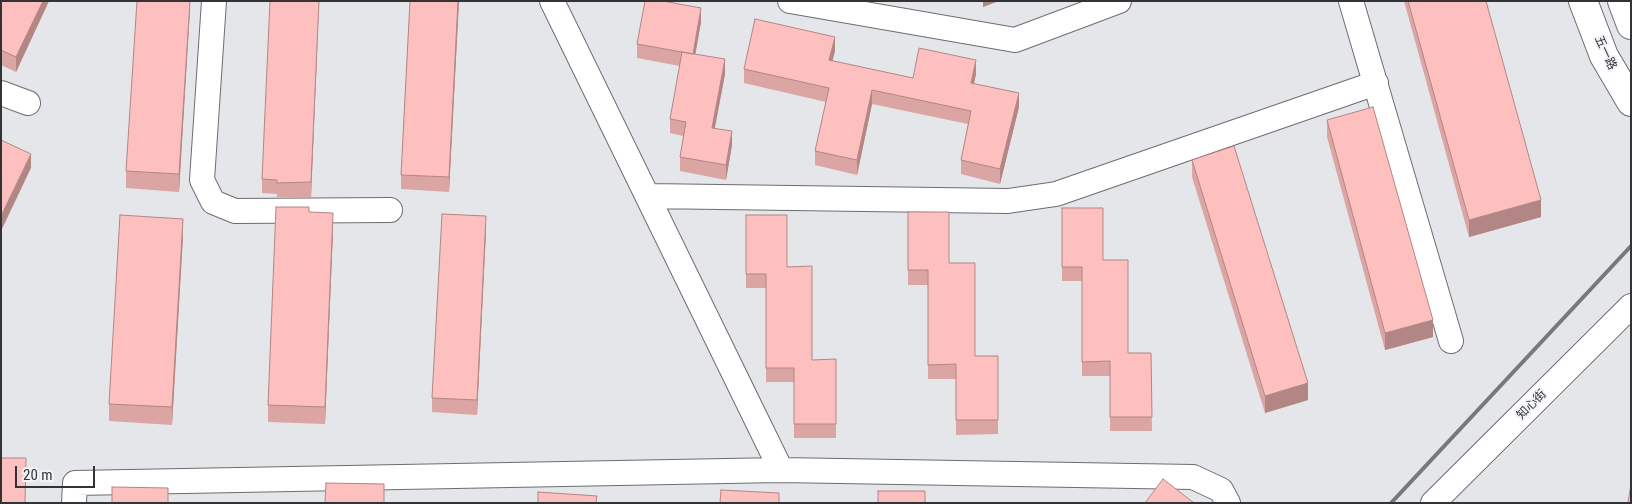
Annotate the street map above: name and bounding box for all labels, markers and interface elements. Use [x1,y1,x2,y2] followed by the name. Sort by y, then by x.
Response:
[1591,34,1619,72] street label: 五一路
[1514,387,1550,423] street label: 知心街
[18,456,98,488] scale bar
[23,466,53,484] text: 20 m

